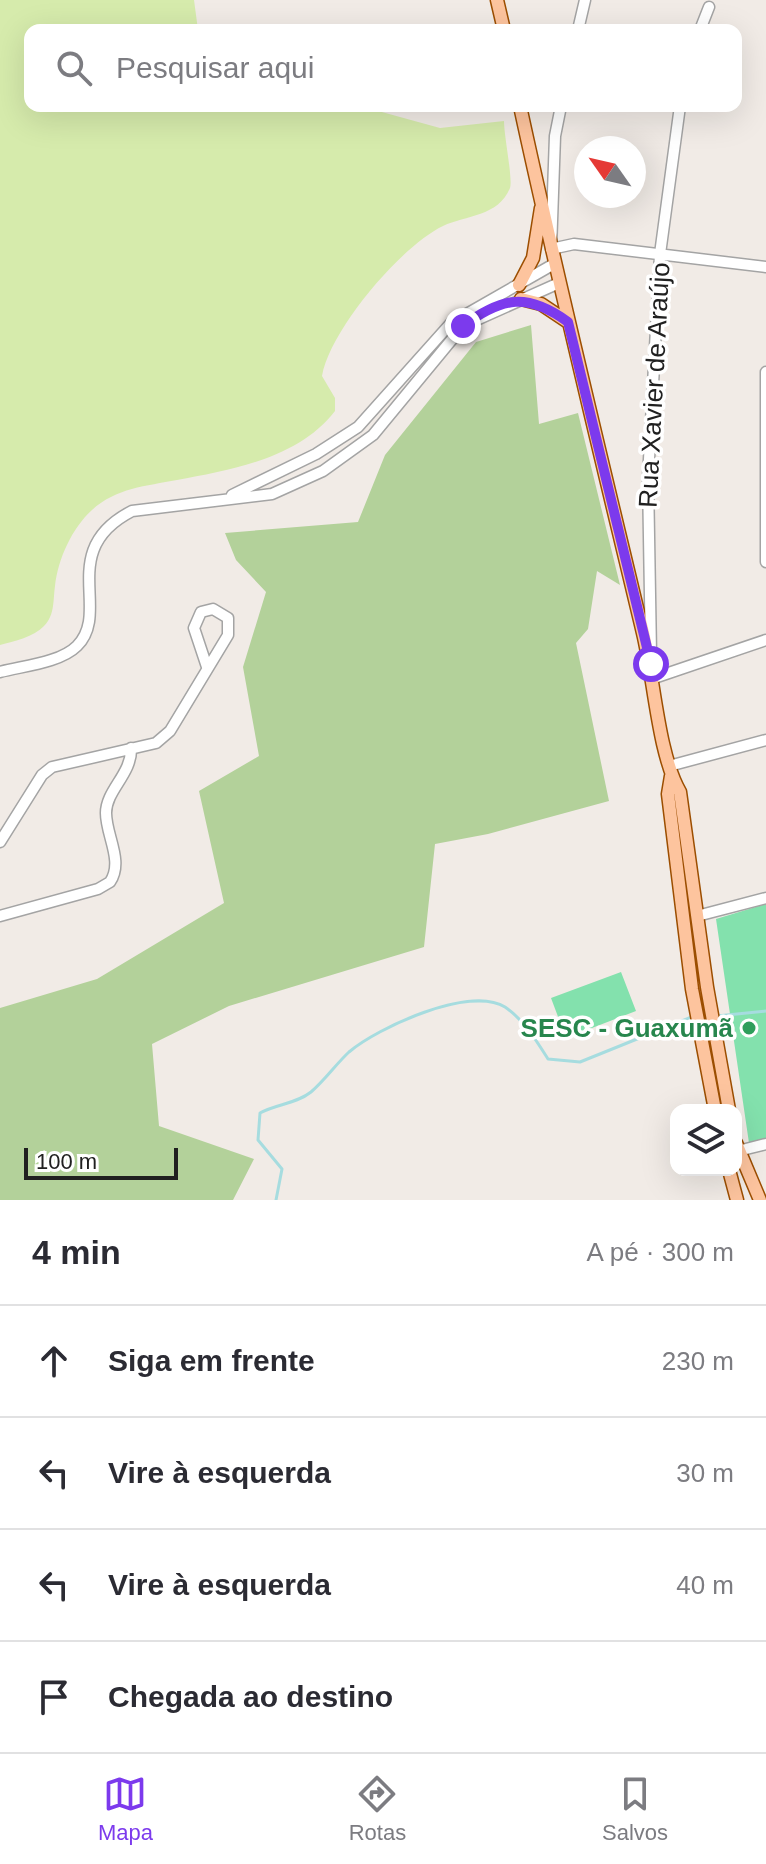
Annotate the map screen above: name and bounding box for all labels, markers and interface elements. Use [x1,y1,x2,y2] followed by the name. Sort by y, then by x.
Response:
[24,24,742,112] search box
[52,46,96,90] icon: search
[116,51,314,84] text: Pesquisar aqui
[574,136,646,208] north arrow
[633,262,675,508] street label: Rua Xavier de Araújo
[445,308,481,344] route end
[633,646,669,682] route start
[521,1013,734,1043] place label: SESC - Guaxumã
[740,1019,758,1037] marker: SESC - Guaxumã
[670,1104,742,1176] map controls
[670,1104,742,1176] button: layers
[24,1144,178,1180] scale bar
[36,1149,97,1174] text: 100 m
[32,1233,121,1271] text: 4 min
[587,1237,734,1267] text: A pé · 300 m
[32,1339,76,1383] icon: ahead
[108,1344,315,1377] text: Siga em frente
[662,1346,734,1376] text: 230 m
[32,1451,76,1495] icon: left
[108,1456,331,1489] text: Vire à esquerda
[676,1458,734,1488] text: 30 m
[32,1563,76,1607] icon: left
[108,1568,331,1601] text: Vire à esquerda
[676,1570,734,1600] text: 40 m
[32,1675,76,1719] icon: arrive
[108,1680,393,1713] text: Chegada ao destino
[98,1772,153,1846] tab: Mapa
[349,1772,406,1846] tab: Rotas
[602,1772,668,1846] tab: Salvos

